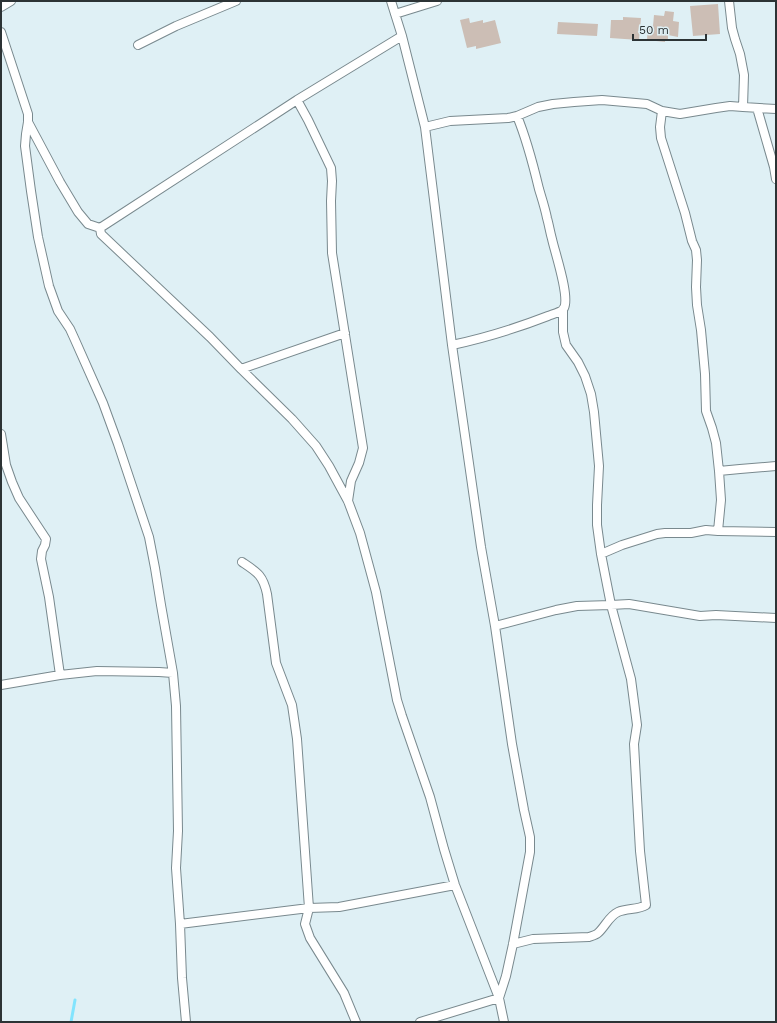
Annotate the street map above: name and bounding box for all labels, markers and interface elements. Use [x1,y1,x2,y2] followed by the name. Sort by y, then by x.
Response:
[633,16,706,42] scale bar
[639,23,669,37] text: 50 m

